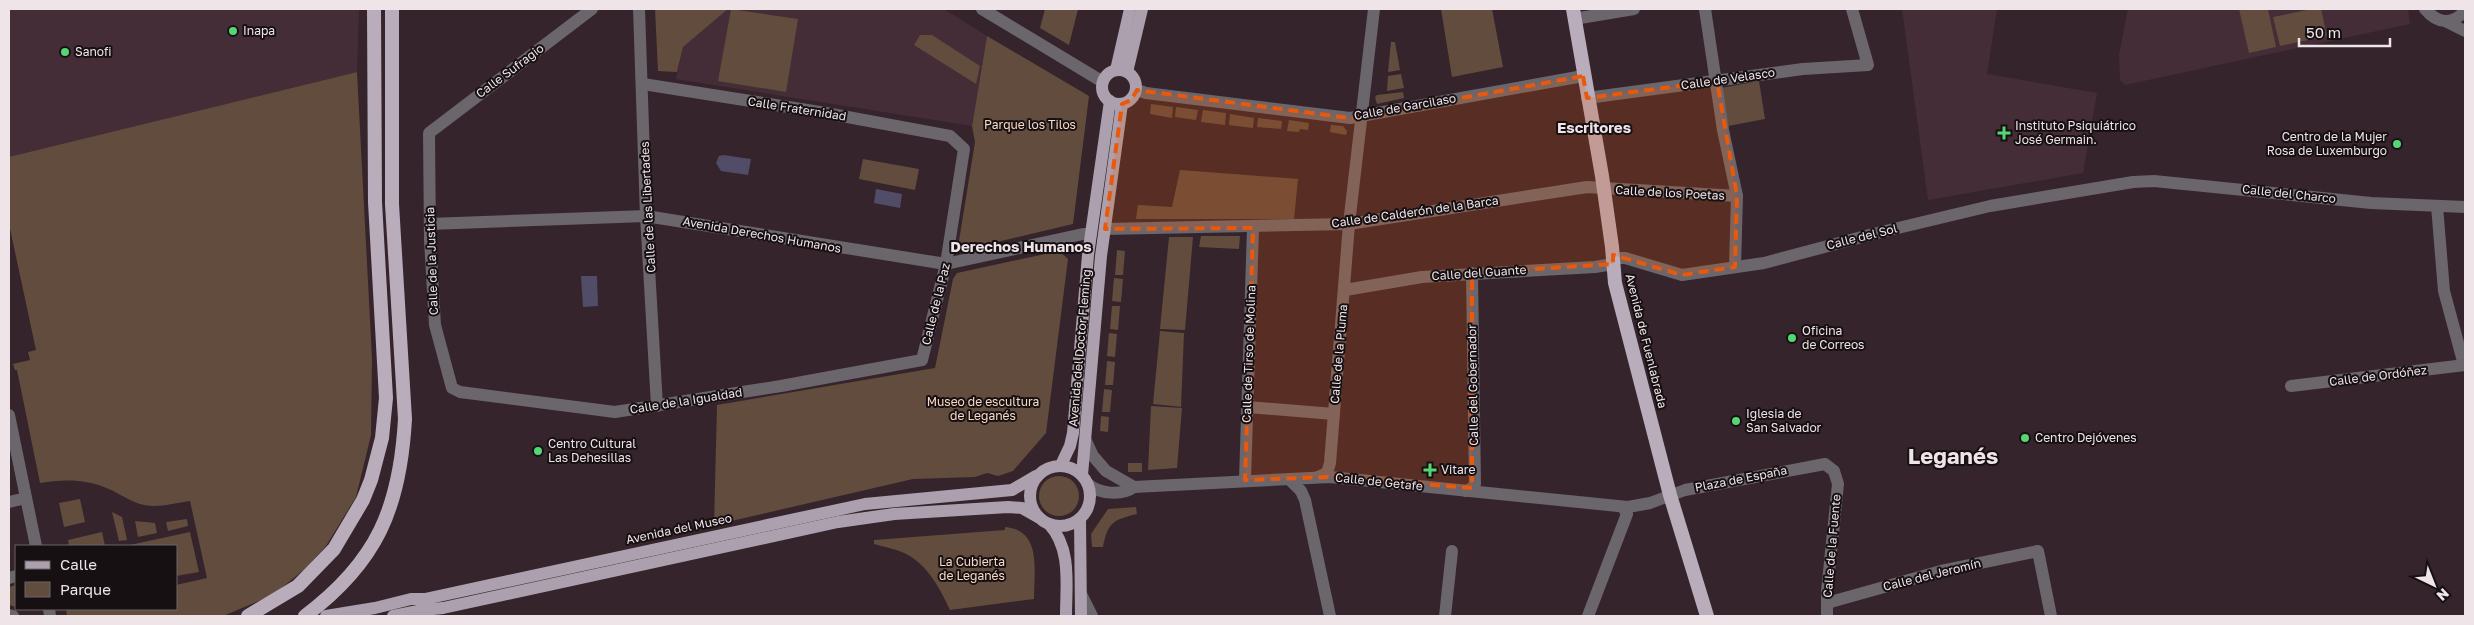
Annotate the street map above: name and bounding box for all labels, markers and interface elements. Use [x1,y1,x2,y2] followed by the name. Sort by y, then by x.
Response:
[2299,15,2390,47] scale bar
[243,23,275,38] place label: Inapa
[2306,23,2341,41] text: 50 m
[227,25,239,37] marker: Inapa
[473,40,547,101] street label: Calle Sufragio
[75,44,112,59] place label: Sanofi
[59,46,71,58] marker: Sanofi
[1680,64,1776,93] street label: Calle de Velasco
[1353,90,1457,123] street label: Calle de Garcilaso
[747,93,847,124] street label: Calle Fraternidad
[984,117,1076,132] park label: Parque los Tilos
[1557,118,1631,136] district label: Escritores
[2015,118,2136,147] place label: Instituto Psiquiátrico José Germain.
[1997,126,2011,140] marker: Instituto Psiquiátrico José Germain.
[2267,129,2387,158] place label: Centro de la Mujer Rosa de Luxemburgo
[2391,138,2403,150] marker: Centro de la Mujer Rosa de Luxemburgo
[637,141,658,273] street label: Calle de las Libertades
[2241,181,2337,206] street label: Calle del Charco
[1615,182,1725,203] street label: Calle de los Poetas
[1330,192,1499,231] street label: Calle de Calderón de la Barca
[422,207,441,315] street label: Calle de la Justicia
[682,213,842,256] street label: Avenida Derechos Humanos
[1825,220,1899,253] street label: Calle del Sol
[950,237,1092,255] district label: Derechos Humanos
[918,261,953,346] street label: Calle de la Paz
[1431,262,1527,283] street label: Calle del Guante
[1065,269,1094,427] street label: Avenida del Doctor Fleming
[1623,272,1670,410] street label: Avenida de Fuenlabrada
[1239,285,1258,423] street label: Calle de Tirso de Molina
[1327,304,1350,404] street label: Calle de la Pluma
[1802,323,1864,352] place label: Oficina de Correos
[1464,324,1481,446] street label: Calle del Gobernador
[1786,332,1798,344] marker: Oficina de Correos
[2328,362,2428,389] street label: Calle de Ordóñez
[629,384,743,417] street label: Calle de la Igualdad
[927,394,1039,423] park label: Museo de escultura de Leganés
[1746,406,1822,435] place label: Iglesia de San Salvador
[1730,415,1742,427] marker: Iglesia de San Salvador
[2035,430,2137,445] place label: Centro Dejóvenes
[2019,432,2031,444] marker: Centro Dejóvenes
[548,436,636,465] place label: Centro Cultural Las Dehesillas
[1908,442,1998,469] district label: Leganés
[532,445,544,457] marker: Centro Cultural Las Dehesillas
[1441,462,1475,477] place label: Vitare
[1693,462,1788,495] street label: Plaza de España
[1423,463,1437,477] marker: Vitare
[1334,469,1424,494] street label: Calle de Getafe
[1820,494,1843,598] street label: Calle de la Fuente
[625,510,733,547] street label: Avenida del Museo
[15,545,178,610] legend
[939,554,1005,583] park label: La Cubierta de Leganés
[60,555,97,573] text: Calle
[1881,555,1982,594] street label: Calle del Jeromín
[2409,560,2459,610] north arrow
[60,580,111,598] text: Parque
[2434,585,2453,605] text: N

